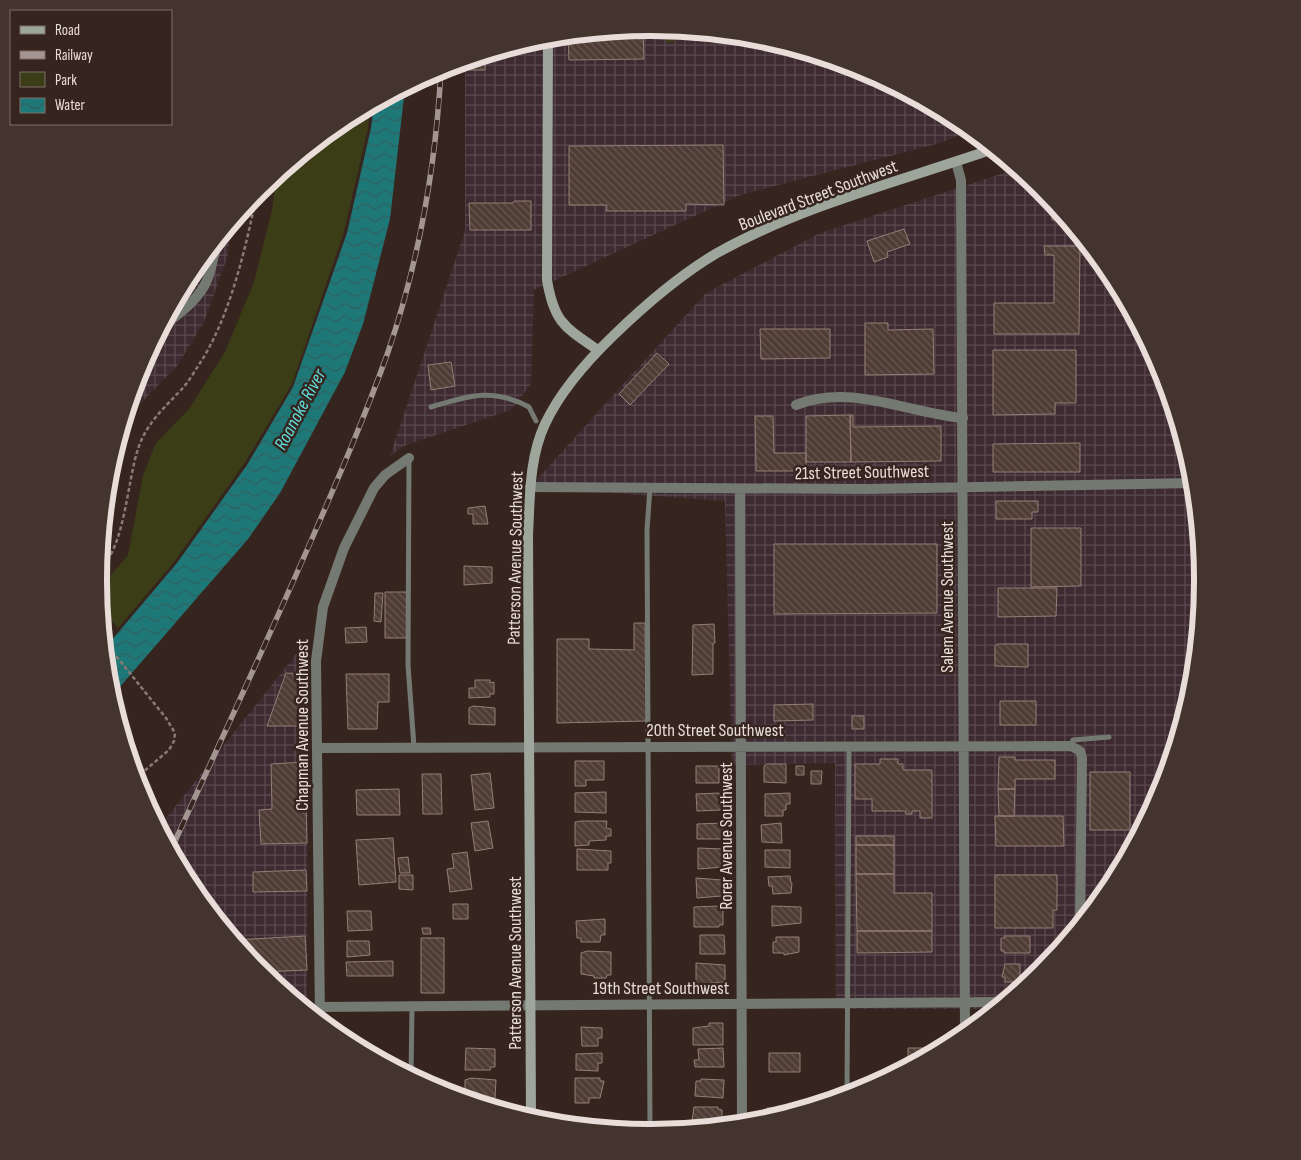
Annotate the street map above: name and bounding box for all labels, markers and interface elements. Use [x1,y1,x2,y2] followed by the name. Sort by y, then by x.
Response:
[10,10,172,125] legend
[55,21,80,40] text: Road
[55,46,93,65] text: Railway
[55,71,77,90] text: Park
[55,96,86,115] text: Water
[736,155,901,235] street label: Boulevard Street Southwest
[269,365,332,454] water label: Roanoke River
[795,461,930,484] street label: 21st Street Southwest
[503,470,528,645] street label: Patterson Avenue Southwest
[937,521,958,673] street label: Salem Avenue Southwest
[292,639,313,811] street label: Chapman Avenue Southwest
[646,720,784,741] street label: 20th Street Southwest
[716,762,737,910] street label: Rorer Avenue Southwest
[505,876,526,1050] street label: Patterson Avenue Southwest
[593,978,730,999] street label: 19th Street Southwest

